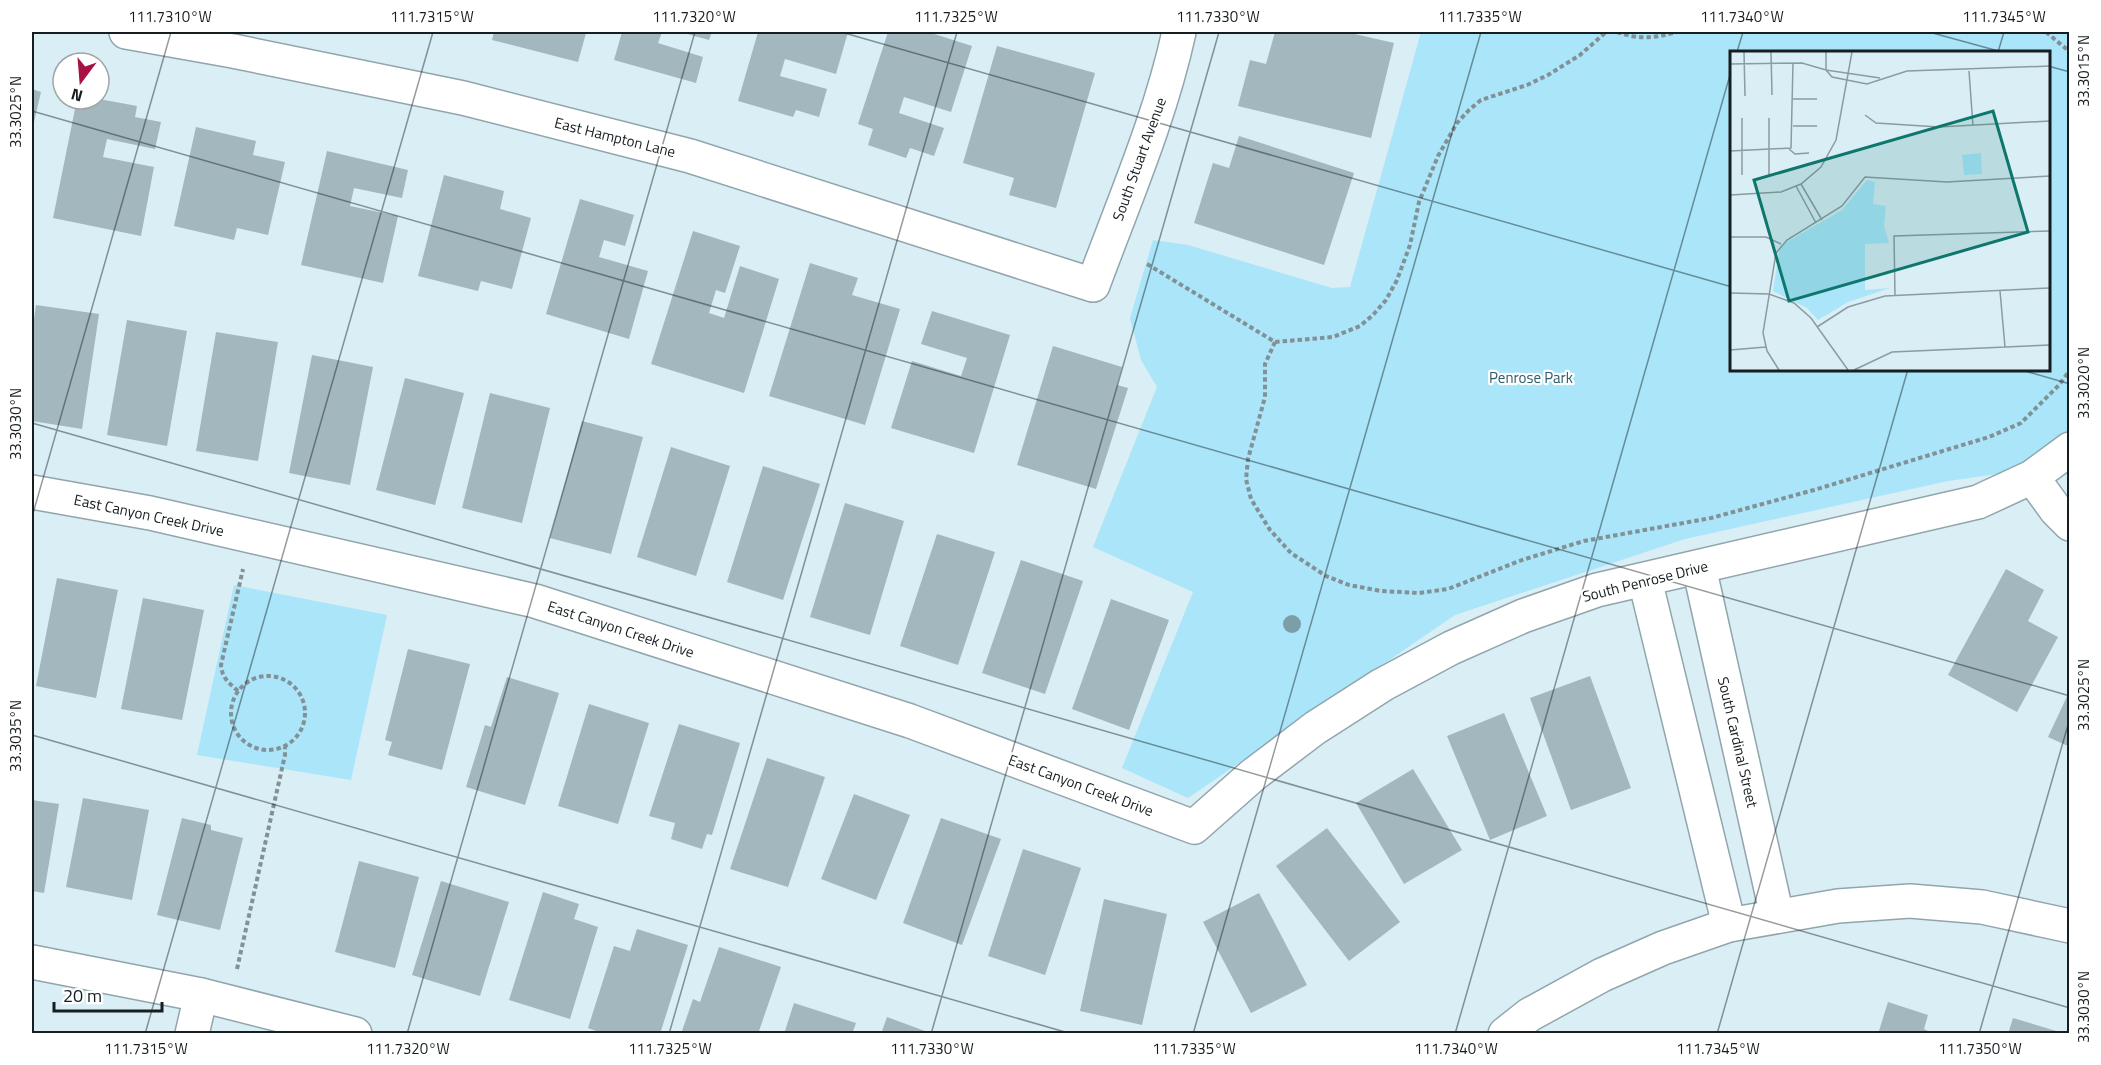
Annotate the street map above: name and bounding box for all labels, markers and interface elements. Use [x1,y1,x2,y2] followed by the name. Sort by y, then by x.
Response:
[128,5,212,28] text: 111.7310°W
[390,5,474,28] text: 111.7315°W
[652,5,736,28] text: 111.7320°W
[914,5,998,28] text: 111.7325°W
[1176,5,1260,28] text: 111.7330°W
[1438,5,1522,28] text: 111.7335°W
[1700,5,1784,28] text: 111.7340°W
[1962,5,2046,28] text: 111.7345°W
[2072,35,2095,107] text: 33.3015°N
[51,51,111,111] north arrow
[1730,51,2050,370] inset map
[4,76,27,148] text: 33.3025°N
[68,82,86,108] text: N
[1106,94,1172,224] street label: South Stuart Avenue
[552,111,678,163] street label: East Hampton Lane
[2072,347,2095,419] text: 33.3020°N
[1489,366,1573,389] park label: Penrose Park
[4,388,27,460] text: 33.3030°N
[72,488,226,542] street label: East Canyon Creek Drive
[1580,554,1710,608] street label: South Penrose Drive
[545,594,697,664] street label: East Canyon Creek Drive
[2072,659,2095,731] text: 33.3025°N
[1712,674,1764,810] street label: South Cardinal Street
[4,700,27,772] text: 33.3035°N
[1005,748,1157,822] street label: East Canyon Creek Drive
[2072,971,2095,1043] text: 33.3030°N
[54,975,162,1013] scale bar
[63,982,102,1009] text: 20 m
[104,1037,188,1060] text: 111.7315°W
[366,1037,450,1060] text: 111.7320°W
[628,1037,712,1060] text: 111.7325°W
[890,1037,974,1060] text: 111.7330°W
[1152,1037,1236,1060] text: 111.7335°W
[1414,1037,1498,1060] text: 111.7340°W
[1676,1037,1760,1060] text: 111.7345°W
[1938,1037,2022,1060] text: 111.7350°W

